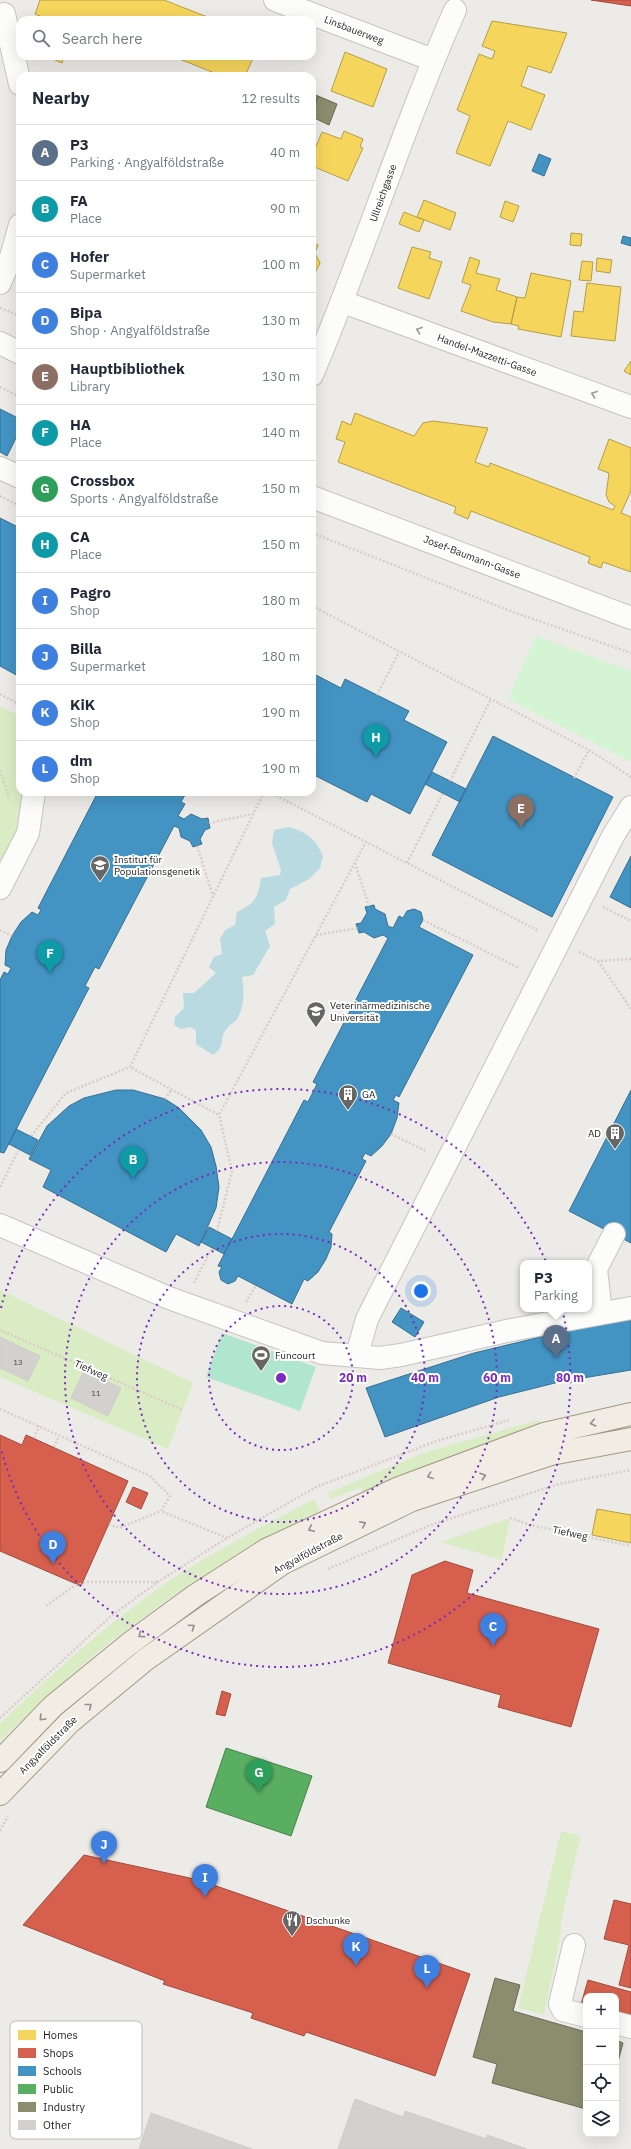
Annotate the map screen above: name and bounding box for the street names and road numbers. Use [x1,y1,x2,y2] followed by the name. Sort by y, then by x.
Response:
[322,13,386,48] street label: Linsbauerweg
[367,162,400,224] street label: Ullreichgasse
[435,331,539,379] street label: Handel-Mazzetti-Gasse
[422,532,523,582] street label: Josef-Baumann-Gasse
[72,1357,110,1383] street label: Tiefweg
[551,1523,589,1543] street label: Tiefweg
[271,1529,345,1577] street label: Angyalföldstraße
[16,1713,80,1777] street label: Angyalföldstraße

